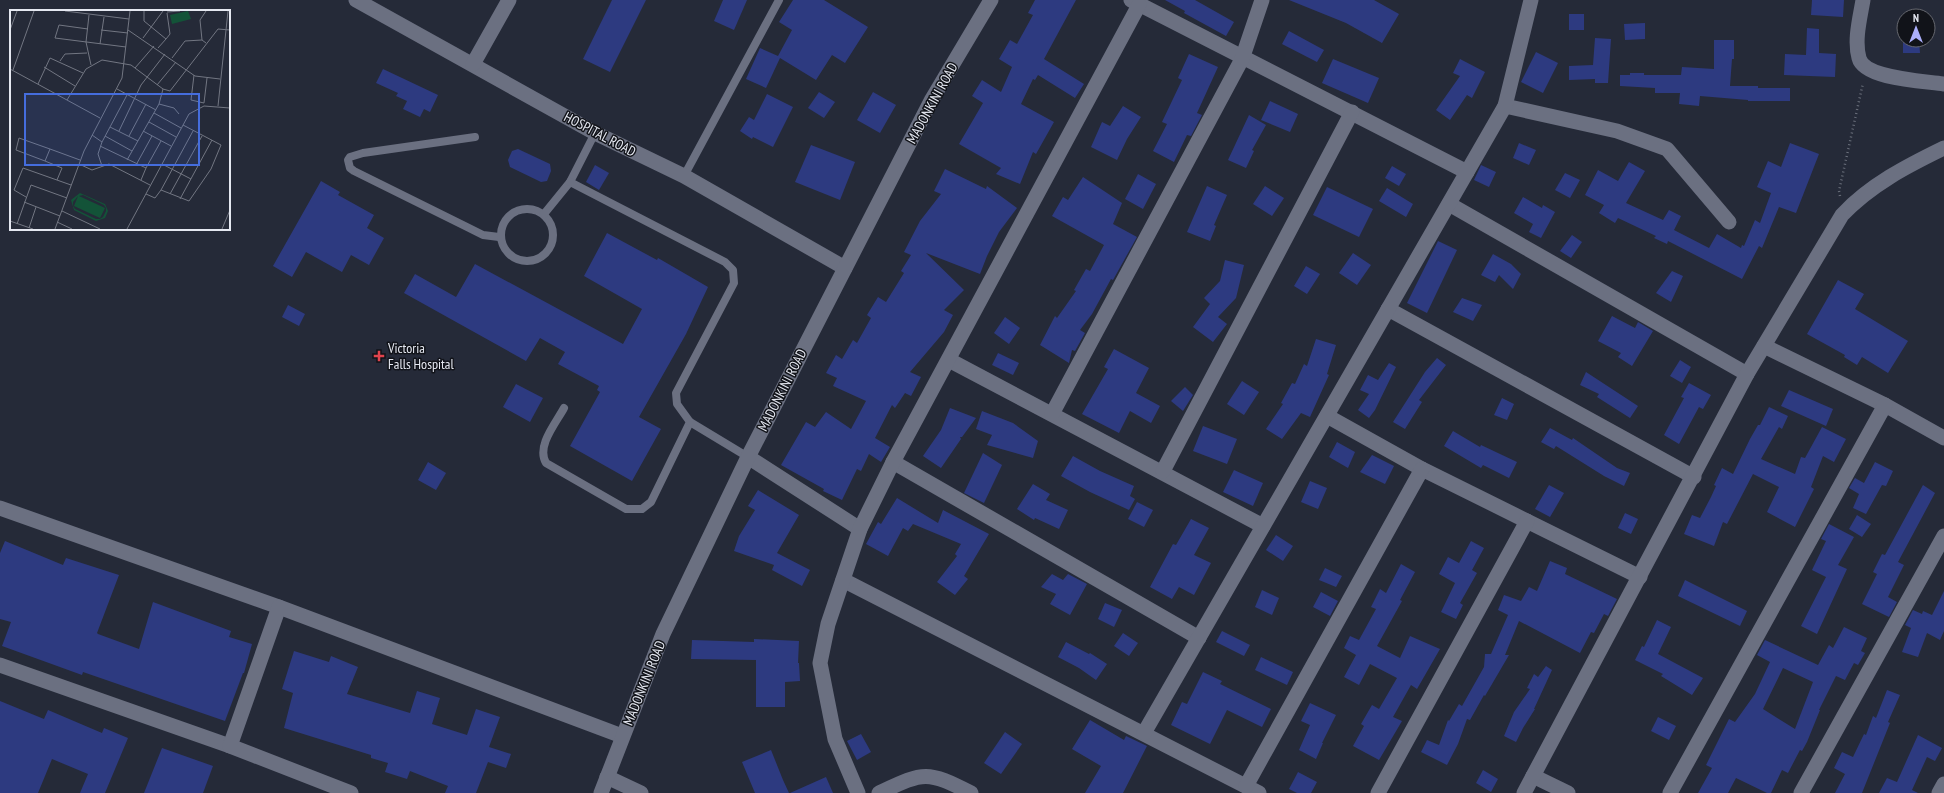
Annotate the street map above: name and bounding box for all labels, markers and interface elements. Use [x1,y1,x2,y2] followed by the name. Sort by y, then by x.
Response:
[1896,8,1936,48] north arrow
[10,10,230,230] inset map
[1913,11,1919,25] text: N
[902,59,962,147] street label: MADONKINI ROAD
[561,108,639,160] street label: HOSPITAL ROAD
[387,339,454,373] place label: Victoria Falls Hospital
[754,346,810,434] street label: MADONKINI ROAD
[373,350,385,362] marker: Victoria Falls Hospital
[619,638,669,728] street label: MADONKINI ROAD

